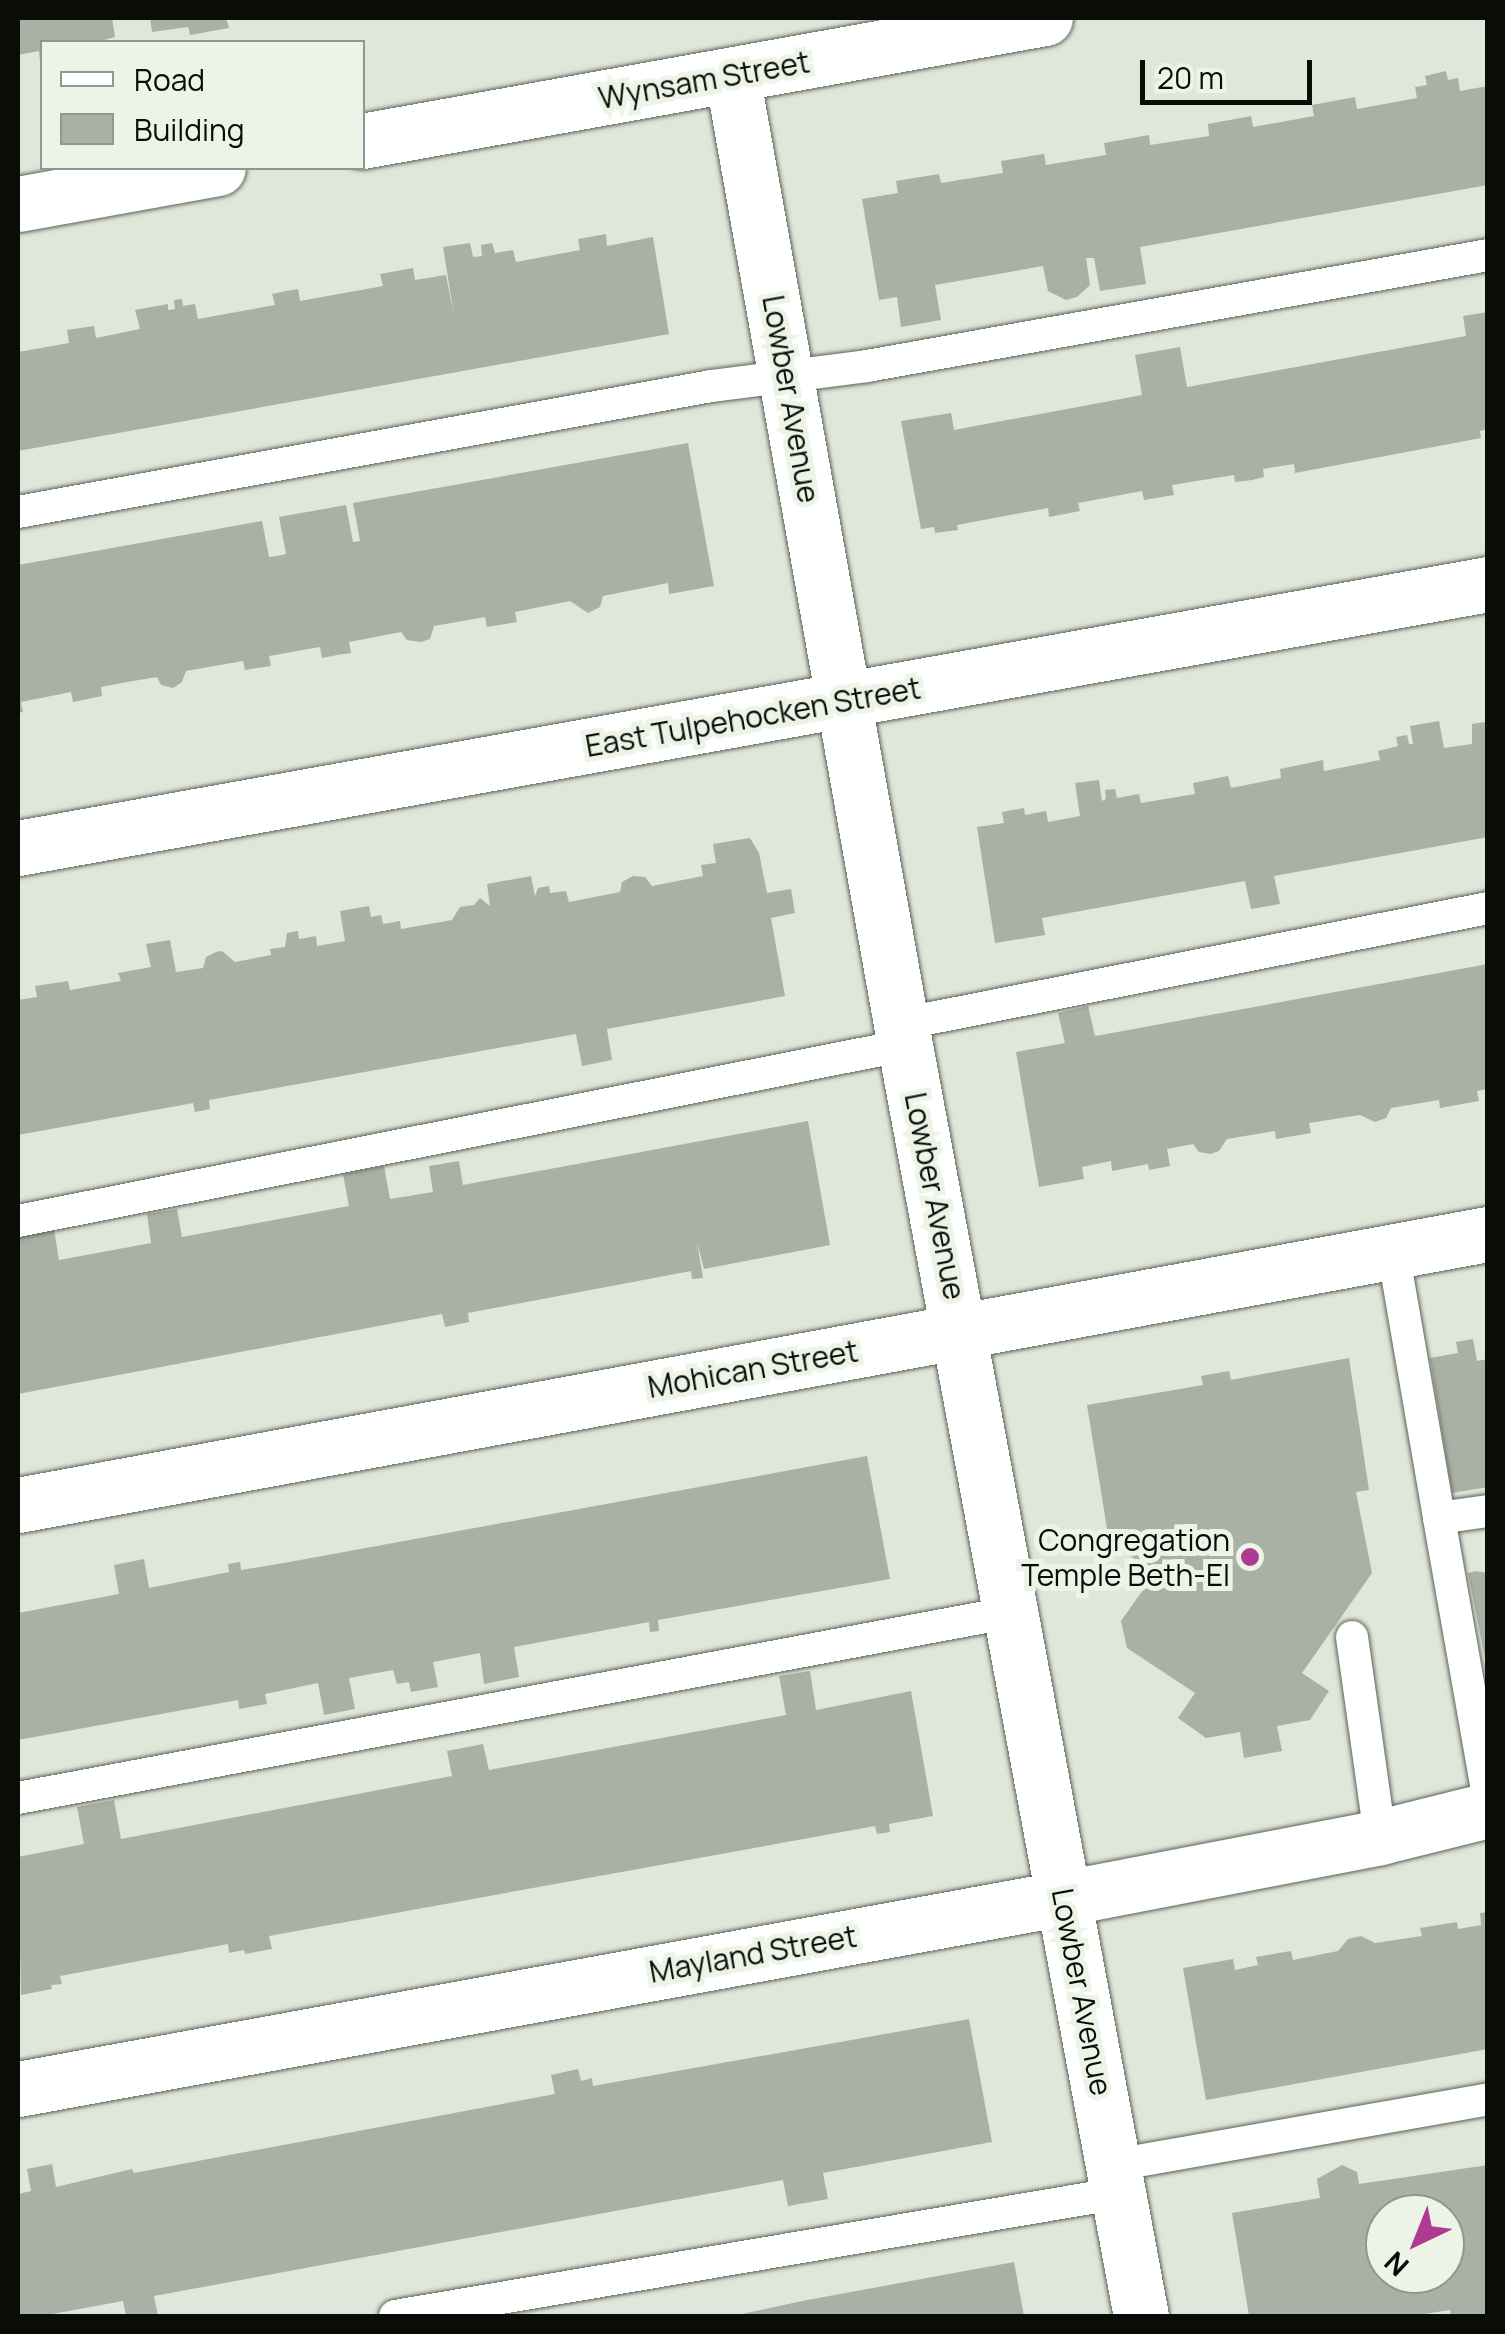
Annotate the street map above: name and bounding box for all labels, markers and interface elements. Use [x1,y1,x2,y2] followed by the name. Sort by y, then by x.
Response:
[40,40,365,170] legend
[1145,40,1318,102] scale bar
[596,44,812,116] street label: Wynsam Street
[1157,57,1224,98] text: 20 m
[134,59,205,100] text: Road
[134,109,245,150] text: Building
[755,292,827,506] street label: Lowber Avenue
[583,670,923,764] street label: East Tulpehocken Street
[897,1089,973,1303] street label: Lowber Avenue
[645,1333,861,1405] street label: Mohican Street
[1021,1522,1230,1592] place label: Congregation Temple Beth-El
[1239,1546,1261,1568] marker: Congregation Temple Beth-El
[1044,1885,1120,2099] street label: Lowber Avenue
[646,1918,860,1990] street label: Mayland Street
[1365,2194,1465,2294] north arrow
[1376,2244,1416,2285] text: N

